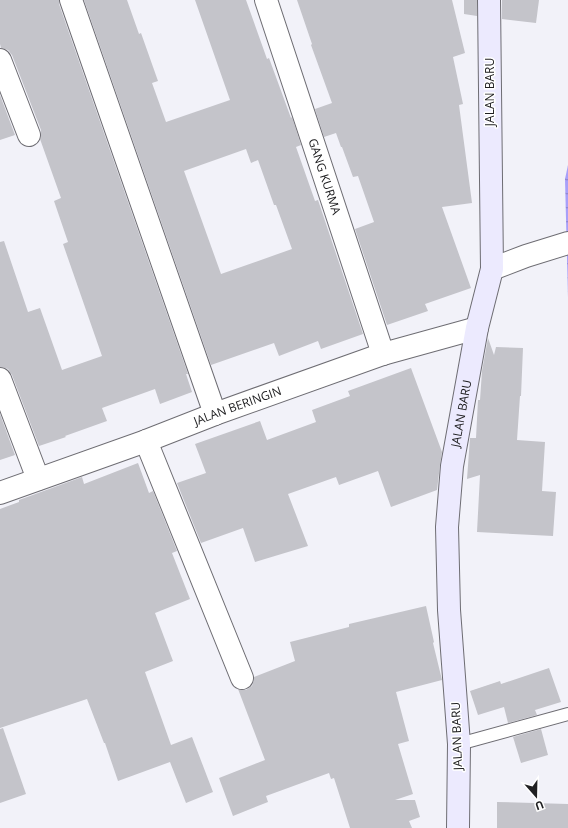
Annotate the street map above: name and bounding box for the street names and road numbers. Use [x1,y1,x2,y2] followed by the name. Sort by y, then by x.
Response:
[481,58,498,127] street label: JALAN BARU
[304,136,345,217] street label: GANG KURMA
[446,378,475,450] street label: JALAN BARU
[190,382,284,430] street label: JALAN BERINGIN
[447,702,466,771] street label: JALAN BARU

